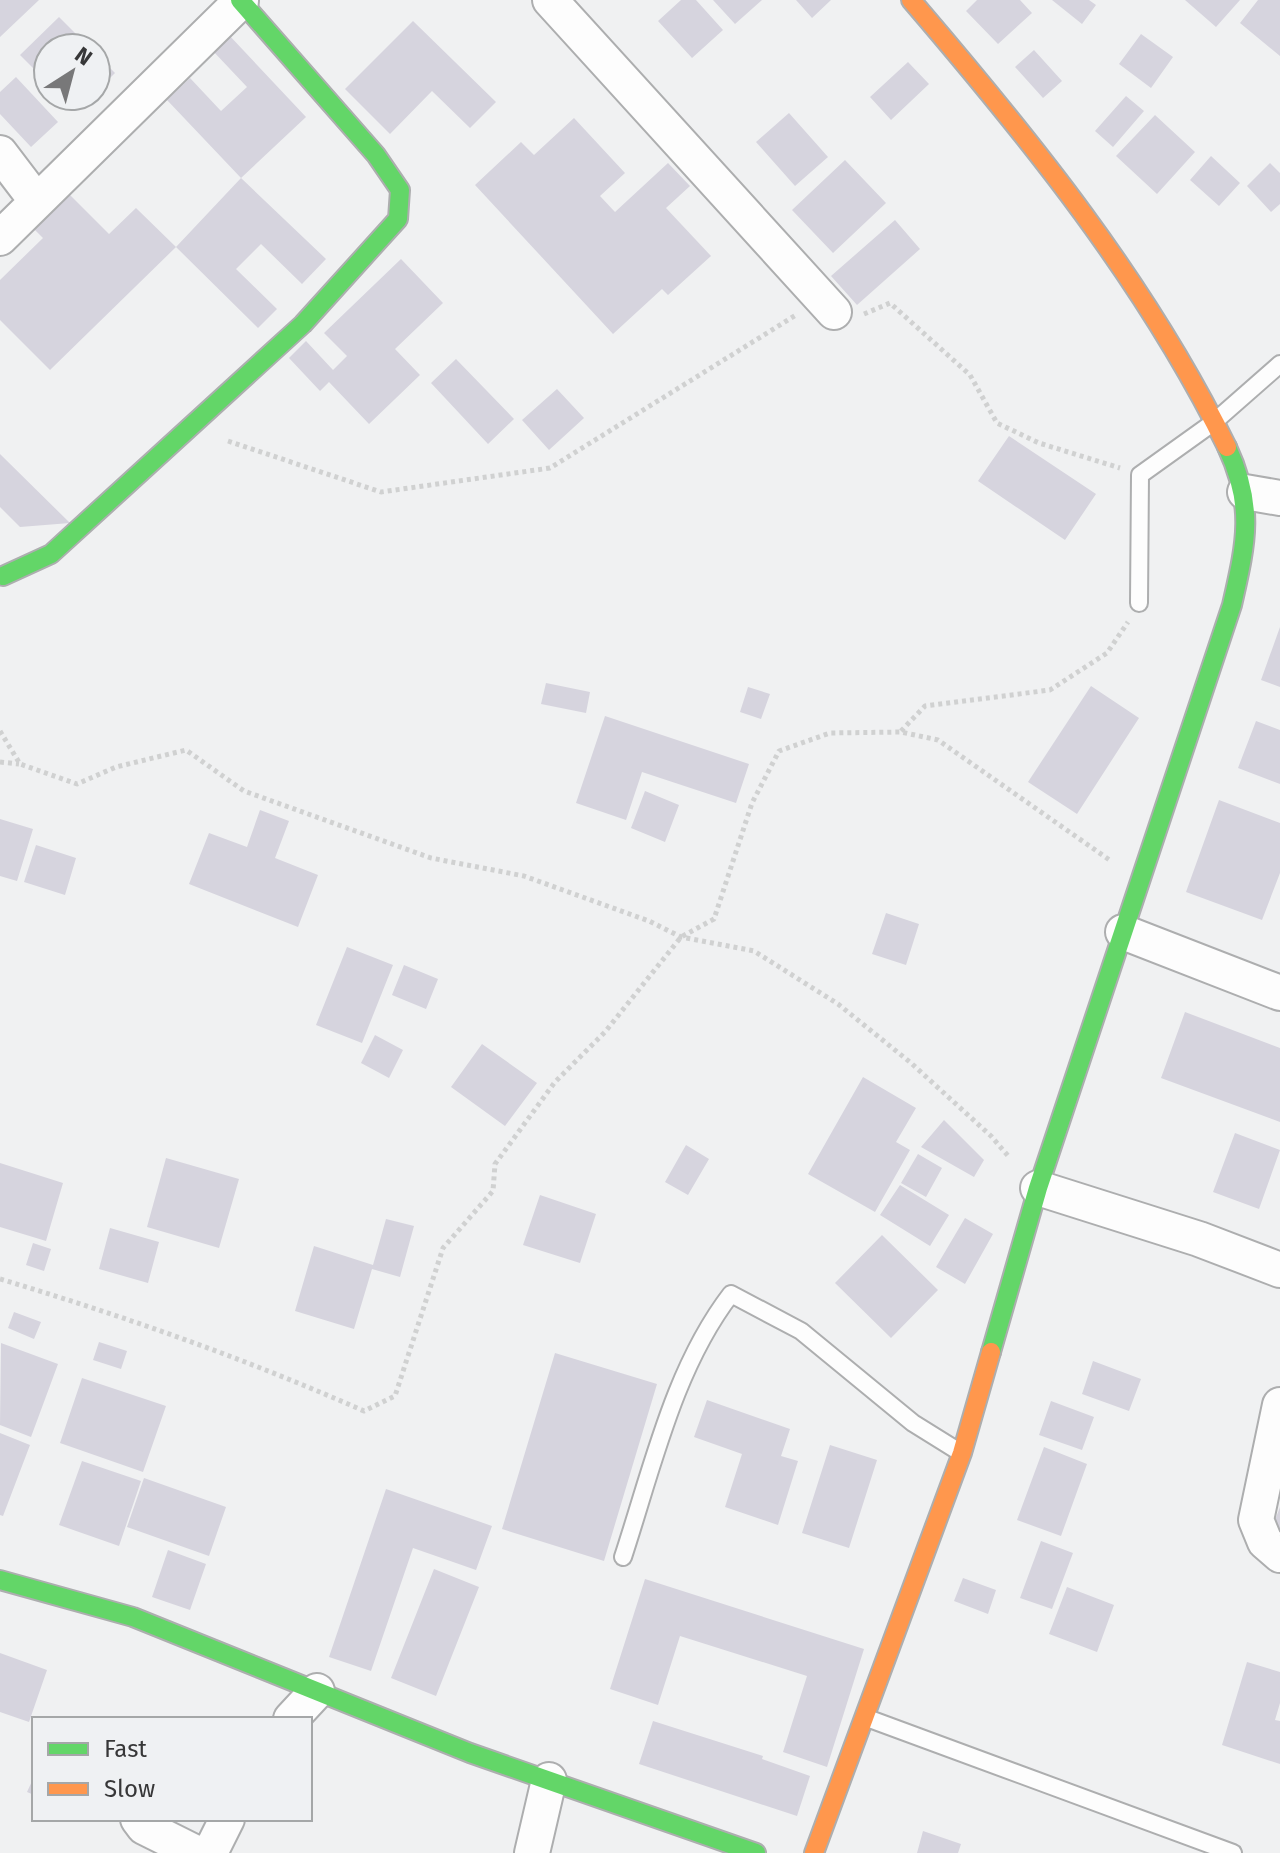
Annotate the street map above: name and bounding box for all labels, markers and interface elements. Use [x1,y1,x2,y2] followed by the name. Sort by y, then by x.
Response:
[32,32,112,112] north arrow
[70,41,97,71] text: N
[32,1717,312,1821] legend
[104,1735,147,1763] text: Fast
[104,1775,155,1803] text: Slow

